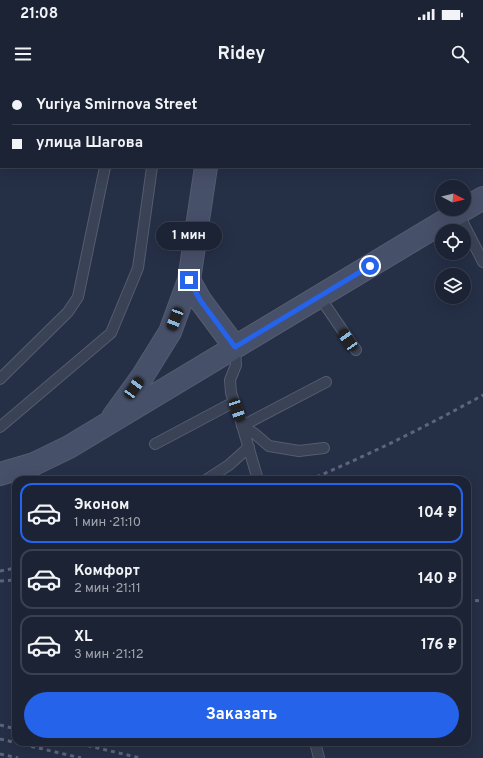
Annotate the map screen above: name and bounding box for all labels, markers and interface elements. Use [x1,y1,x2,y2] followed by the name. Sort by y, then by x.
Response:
[20,5,58,24] text: 21:08
[12,43,34,65] icon: menu
[218,43,265,66] text: Ridey
[449,43,471,65] icon: search
[36,96,198,115] text: Yuriya Smirnova Street
[36,134,143,153] text: улица Шагова
[435,180,471,216] north arrow
[435,180,471,304] map controls
[156,222,222,250] callout: 1 мин
[435,224,471,260] button: locate
[172,228,206,244] text: 1 мин
[361,257,379,275] route start
[435,268,471,304] button: layers
[180,271,198,289] route end
[165,306,185,332] car
[336,327,360,353] car
[122,375,146,401] car
[227,397,247,423] car
[26,495,62,531] icon: car
[74,496,129,515] text: Эконом
[418,504,457,523] text: 104 ₽
[74,515,141,531] text: 1 мин · 21:10
[26,561,62,597] icon: car
[74,562,140,581] text: Комфорт
[418,570,457,589] text: 140 ₽
[74,581,141,597] text: 2 мин · 21:11
[26,627,62,663] icon: car
[74,628,92,647] text: XL
[421,636,457,655] text: 176 ₽
[74,647,144,663] text: 3 мин · 21:12
[24,692,459,738] button: Заказать

